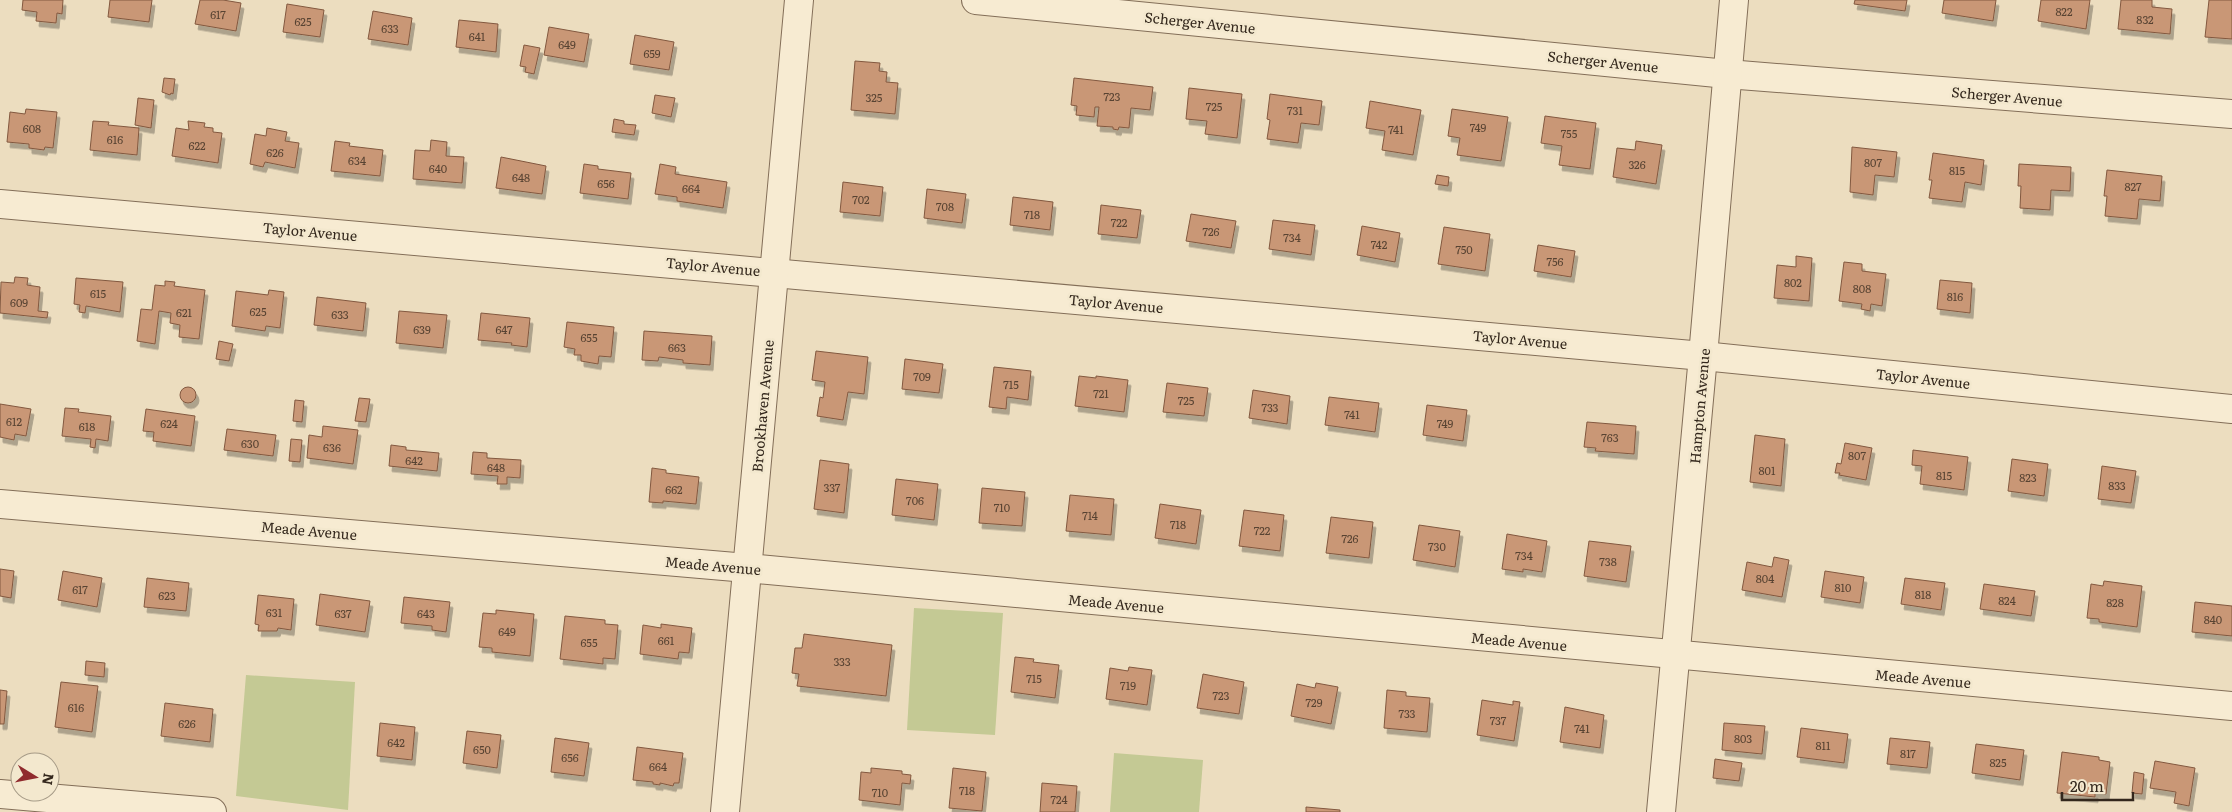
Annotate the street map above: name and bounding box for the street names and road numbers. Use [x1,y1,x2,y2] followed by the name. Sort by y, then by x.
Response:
[1144,6,1256,38] street label: Scherger Avenue
[1547,45,1659,77] street label: Scherger Avenue
[1951,81,2063,111] street label: Scherger Avenue
[262,217,358,245] street label: Taylor Avenue
[665,252,761,280] street label: Taylor Avenue
[1068,289,1164,317] street label: Taylor Avenue
[1472,325,1568,353] street label: Taylor Avenue
[746,339,778,473] street label: Brookhaven Avenue
[1684,347,1714,465] street label: Hampton Avenue
[1875,363,1971,393] street label: Taylor Avenue
[260,516,358,544] street label: Meade Avenue
[664,551,762,579] street label: Meade Avenue
[1067,589,1165,617] street label: Meade Avenue
[1470,627,1568,655] street label: Meade Avenue
[1874,664,1972,692] street label: Meade Avenue

